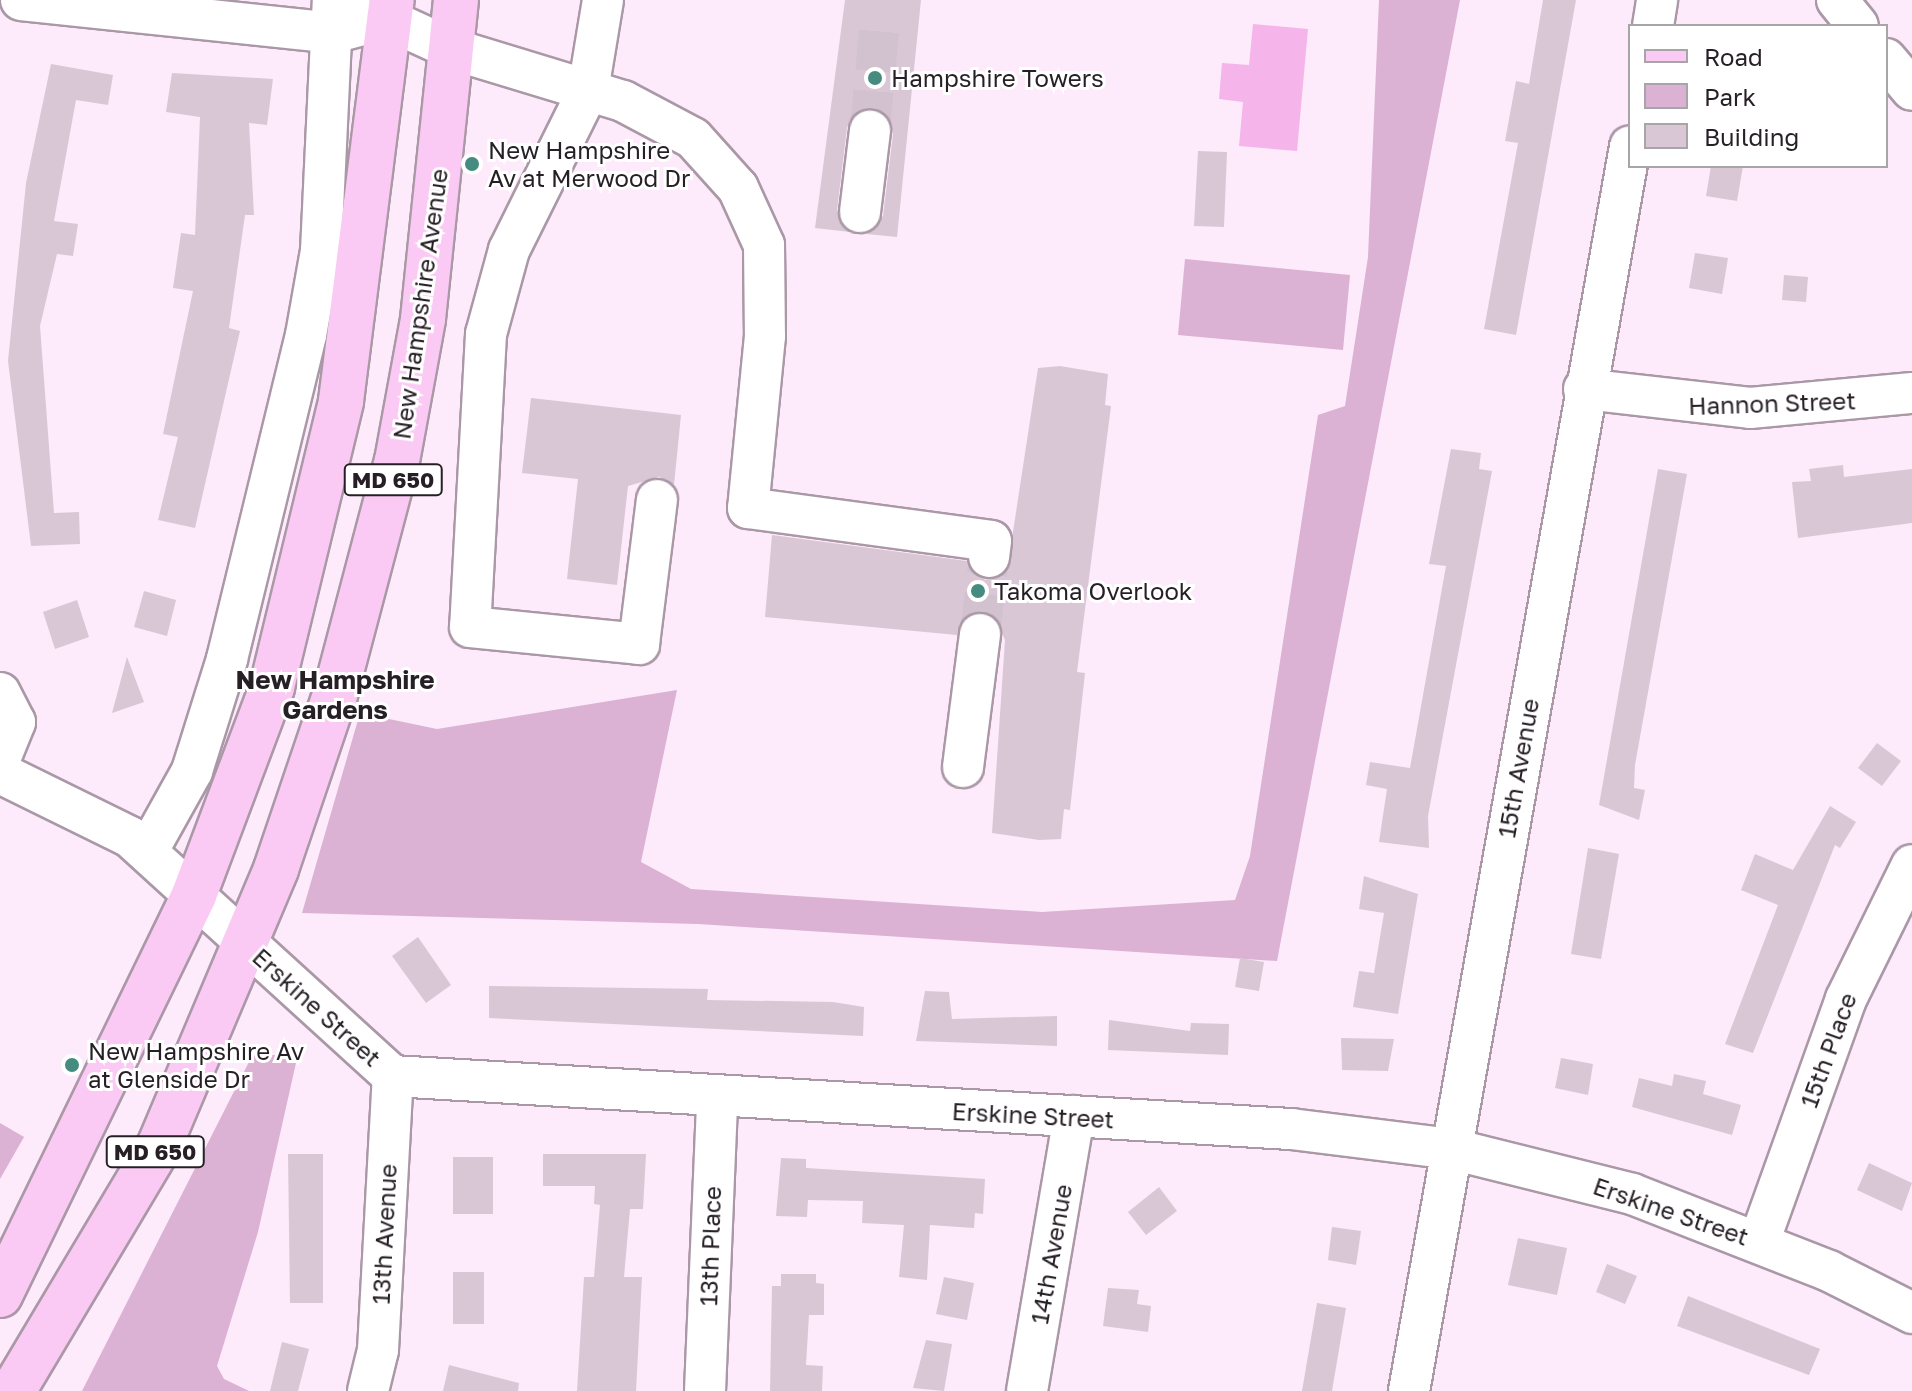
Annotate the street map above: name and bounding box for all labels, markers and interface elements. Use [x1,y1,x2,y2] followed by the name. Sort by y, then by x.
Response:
[1628,24,1888,168] legend
[1704,42,1763,71] text: Road
[891,64,1104,92] place label: Hampshire Towers
[866,69,884,87] marker: Hampshire Towers
[1704,82,1756,111] text: Park
[1704,122,1799,151] text: Building
[488,136,690,192] place label: New Hampshire Av at Merwood Dr
[463,155,481,173] marker: New Hampshire Av at Merwood Dr
[387,167,453,441] street label: New Hampshire Avenue
[1688,386,1856,420] street label: Hannon Street
[343,462,443,498] road number: MD 650
[994,577,1192,605] place label: Takoma Overlook
[969,582,987,600] marker: Takoma Overlook
[235,664,435,726] district label: New Hampshire Gardens
[1492,696,1544,840] street label: 15th Avenue
[247,942,387,1072] street label: Erskine Street
[1794,989,1862,1111] street label: 15th Place
[88,1037,304,1093] place label: New Hampshire Av at Glenside Dr
[63,1056,81,1074] marker: New Hampshire Av at Glenside Dr
[951,1096,1115,1134] street label: Erskine Street
[105,1134,205,1170] road number: MD 650
[366,1163,402,1305] street label: 13th Avenue
[1590,1171,1752,1251] street label: Erskine Street
[1025,1182,1077,1326] street label: 14th Avenue
[694,1186,726,1306] street label: 13th Place

